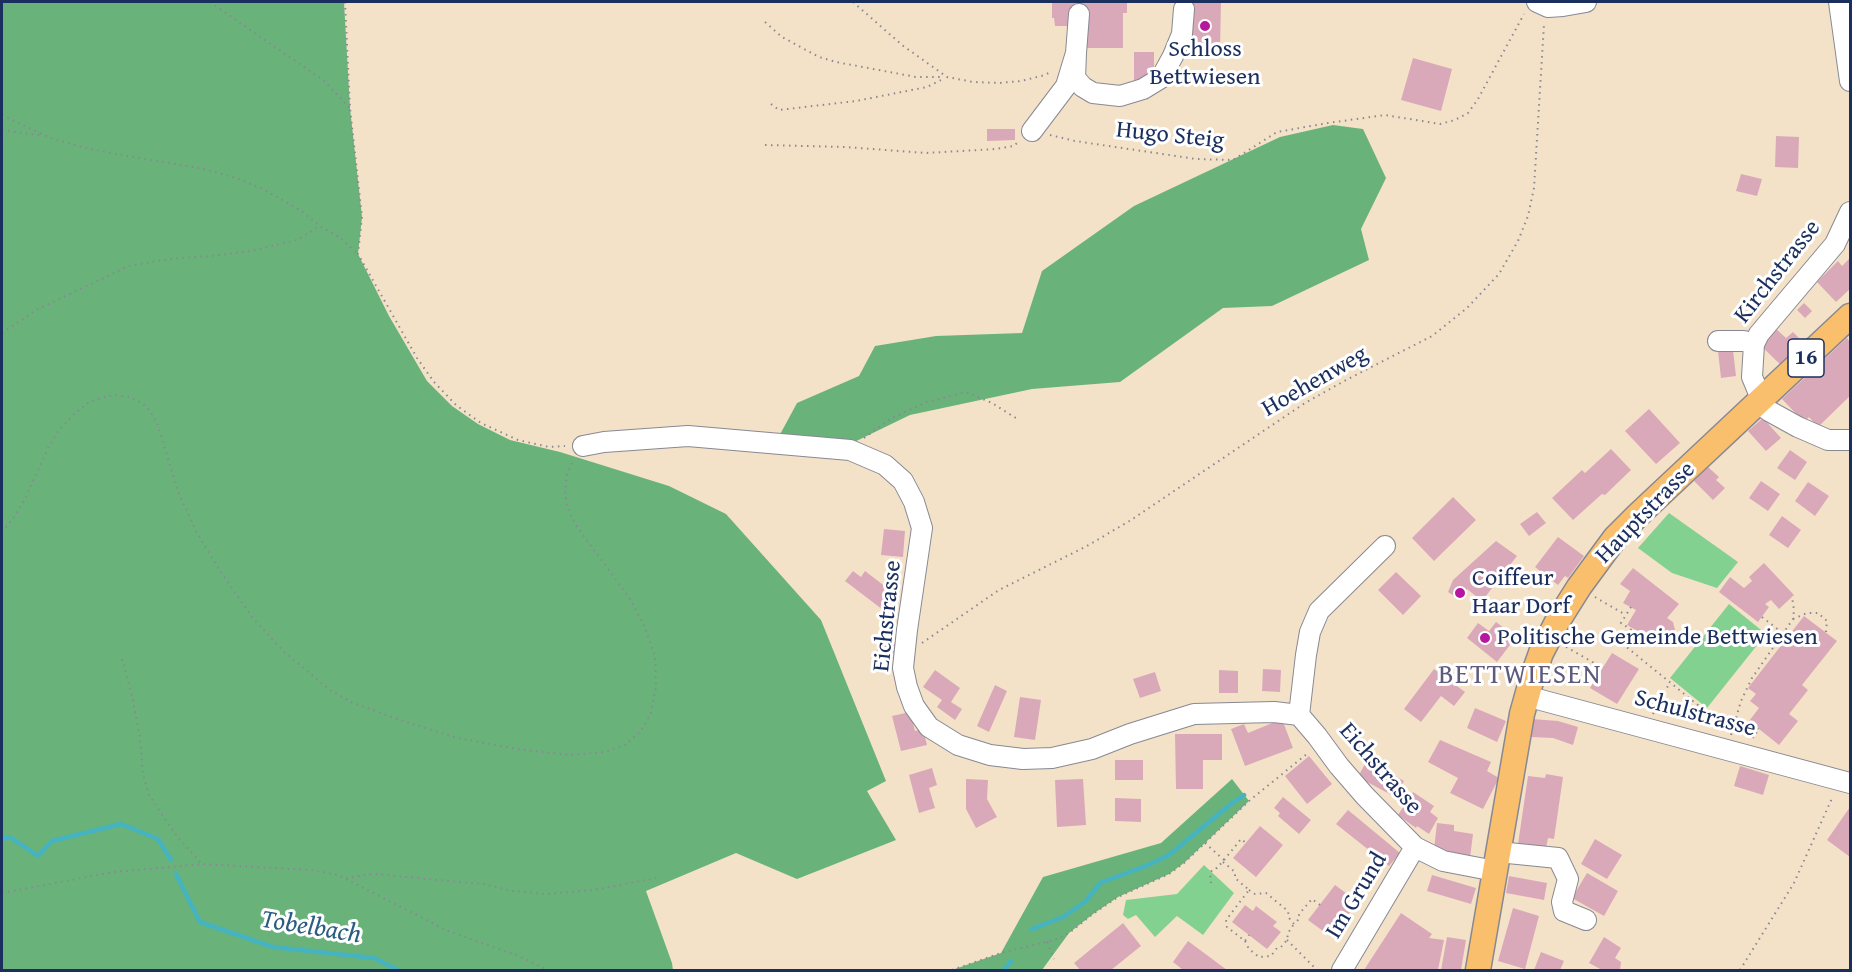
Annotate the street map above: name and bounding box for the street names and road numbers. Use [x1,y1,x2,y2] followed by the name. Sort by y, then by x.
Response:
[1115,116,1225,156] street label: Hugo Steig
[1729,214,1827,330] street label: Kirchstrasse
[1788,339,1824,377] road number: 16
[1257,340,1373,424] street label: Hoehenweg
[1590,456,1702,570] street label: Hauptstrasse
[868,559,908,673] street label: Eichstrasse
[1631,684,1759,744] street label: Schulstrasse
[1332,717,1428,821] street label: Eichstrasse
[1320,848,1394,944] street label: Im Grund

